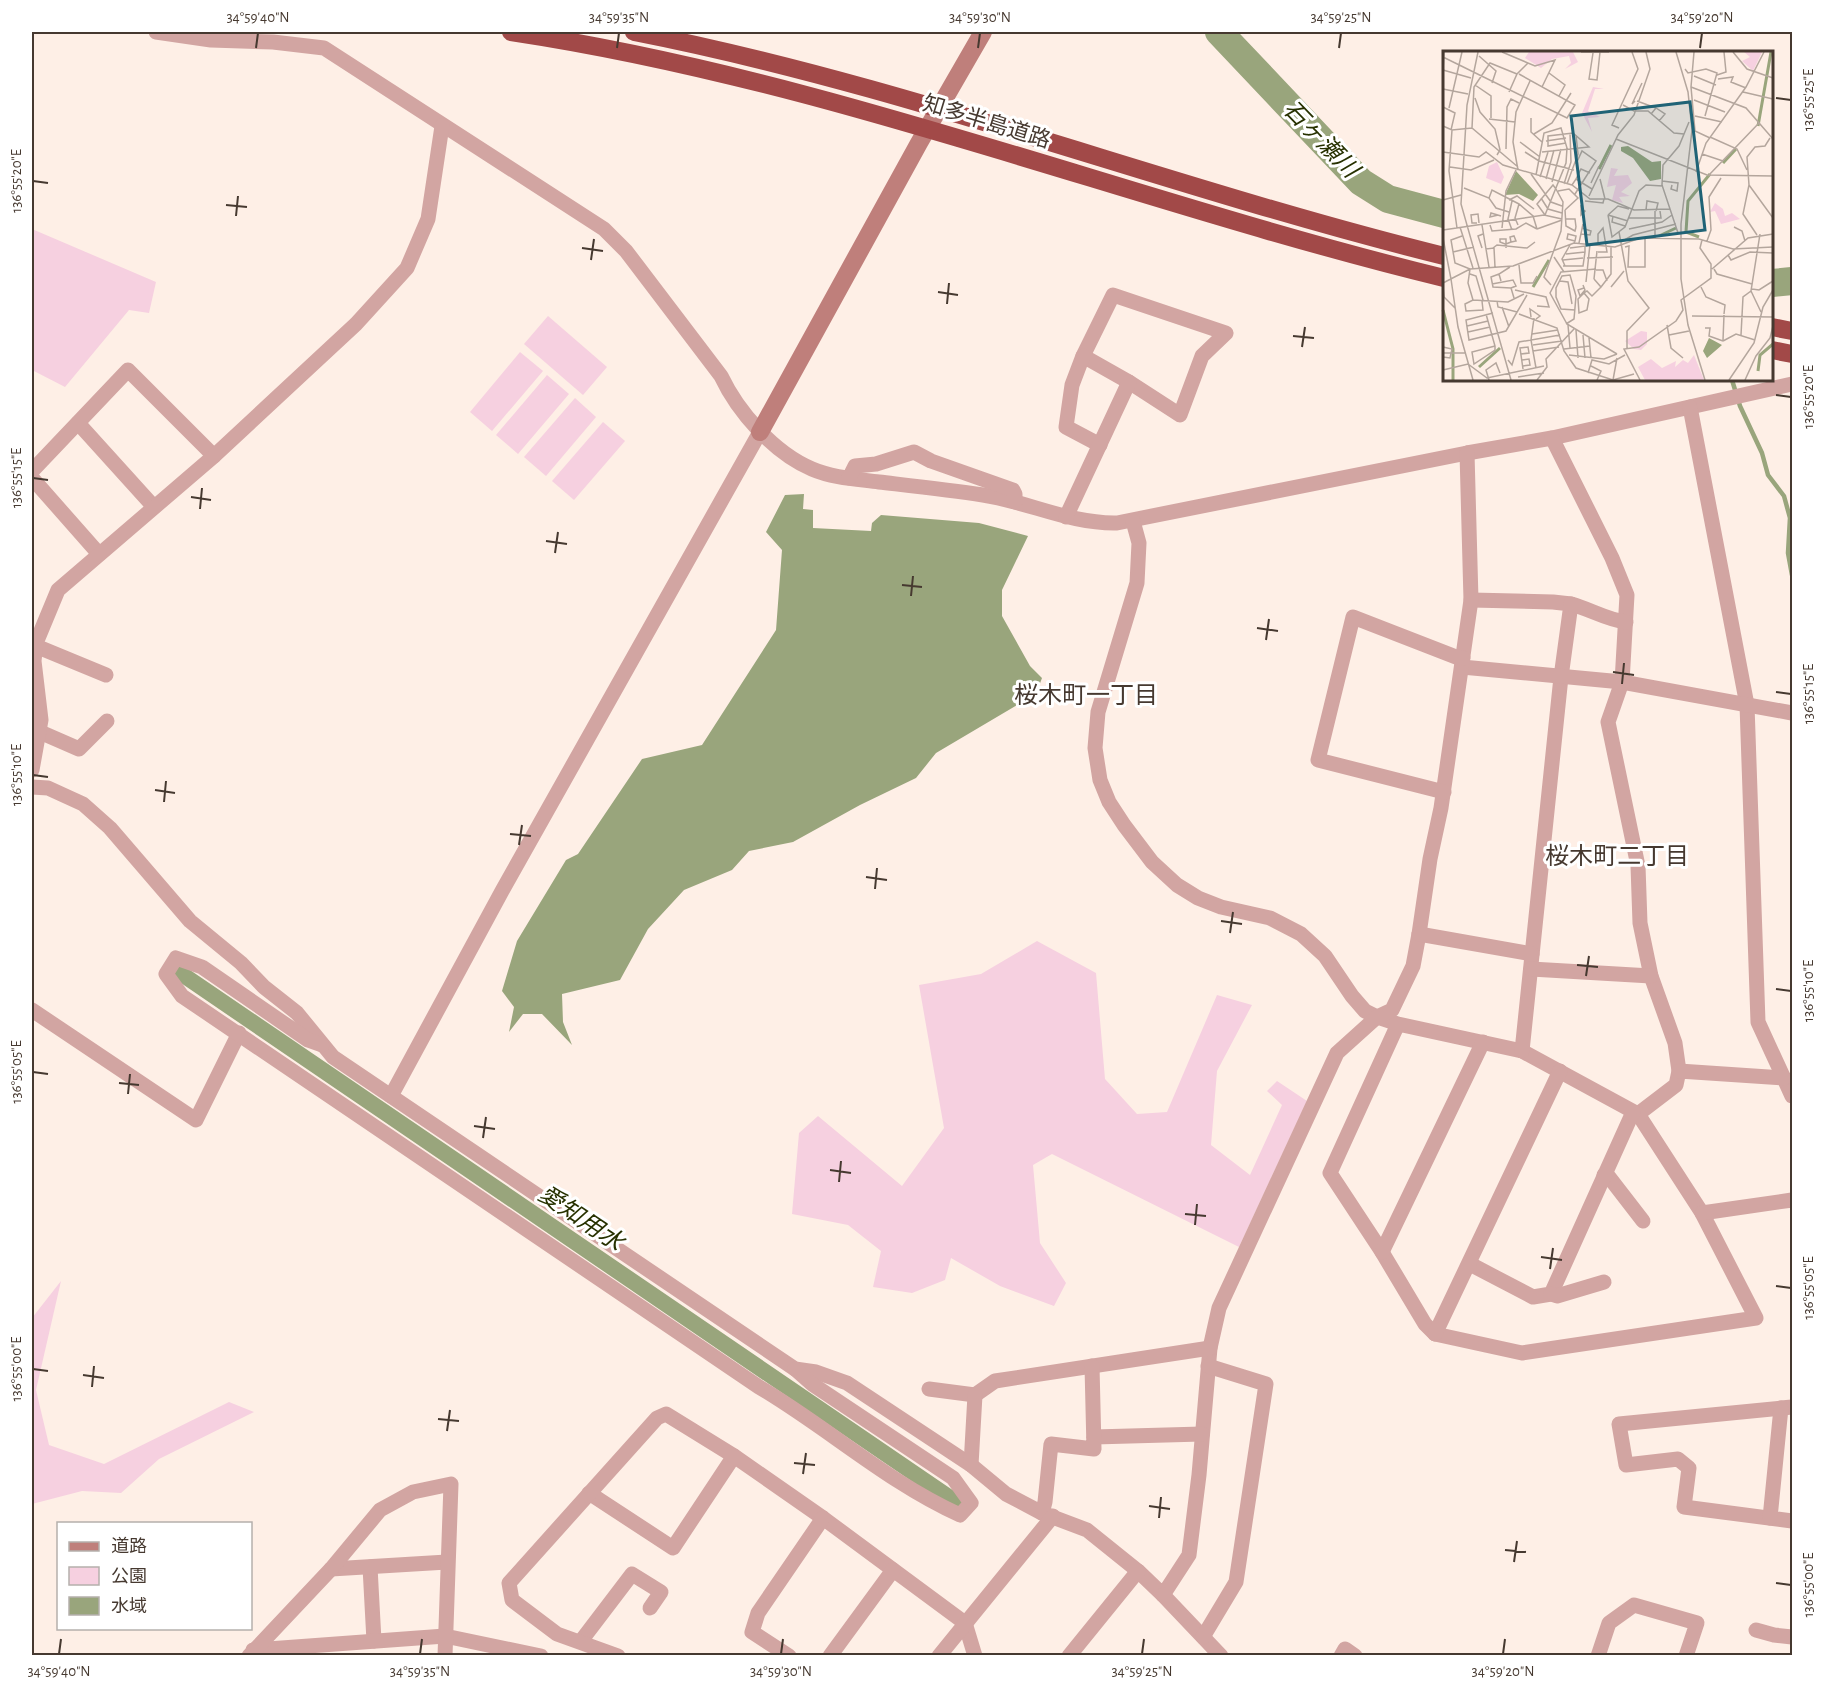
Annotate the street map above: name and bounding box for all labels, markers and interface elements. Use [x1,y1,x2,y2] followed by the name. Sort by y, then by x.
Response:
[226,10,290,25] text: 34°59'40"N
[589,10,649,25] text: 34°59'35"N
[949,10,1011,25] text: 34°59'30"N
[1310,10,1372,25] text: 34°59'25"N
[1671,10,1733,25] text: 34°59'20"N
[1443,51,1773,381] inset map
[1801,69,1816,131] text: 136°55'25"E
[920,91,1053,152] street label: 知多半島道路
[1278,95,1366,185] water label: 石ヶ瀬川
[9,149,24,213] text: 136°55'20"E
[1801,365,1816,429] text: 136°55'20"E
[9,448,24,508] text: 136°55'15"E
[1801,664,1816,724] text: 136°55'15"E
[1014,682,1158,708] district label: 桜木町一丁目
[9,744,24,806] text: 136°55'10"E
[1545,843,1689,869] district label: 桜木町二丁目
[1801,960,1816,1022] text: 136°55'10"E
[9,1040,24,1104] text: 136°55'05"E
[534,1180,631,1257] water label: 愛知用水
[1801,1256,1816,1320] text: 136°55'05"E
[9,1336,24,1402] text: 136°55'00"E
[57,1522,252,1630] legend
[111,1536,147,1556] text: 道路
[1801,1552,1816,1618] text: 136°55'00"E
[111,1567,147,1586] text: 公園
[111,1597,147,1616] text: 水域
[27,1664,91,1679] text: 34°59'40"N
[390,1664,450,1679] text: 34°59'35"N
[750,1664,812,1679] text: 34°59'30"N
[1111,1664,1173,1679] text: 34°59'25"N
[1472,1664,1534,1679] text: 34°59'20"N

